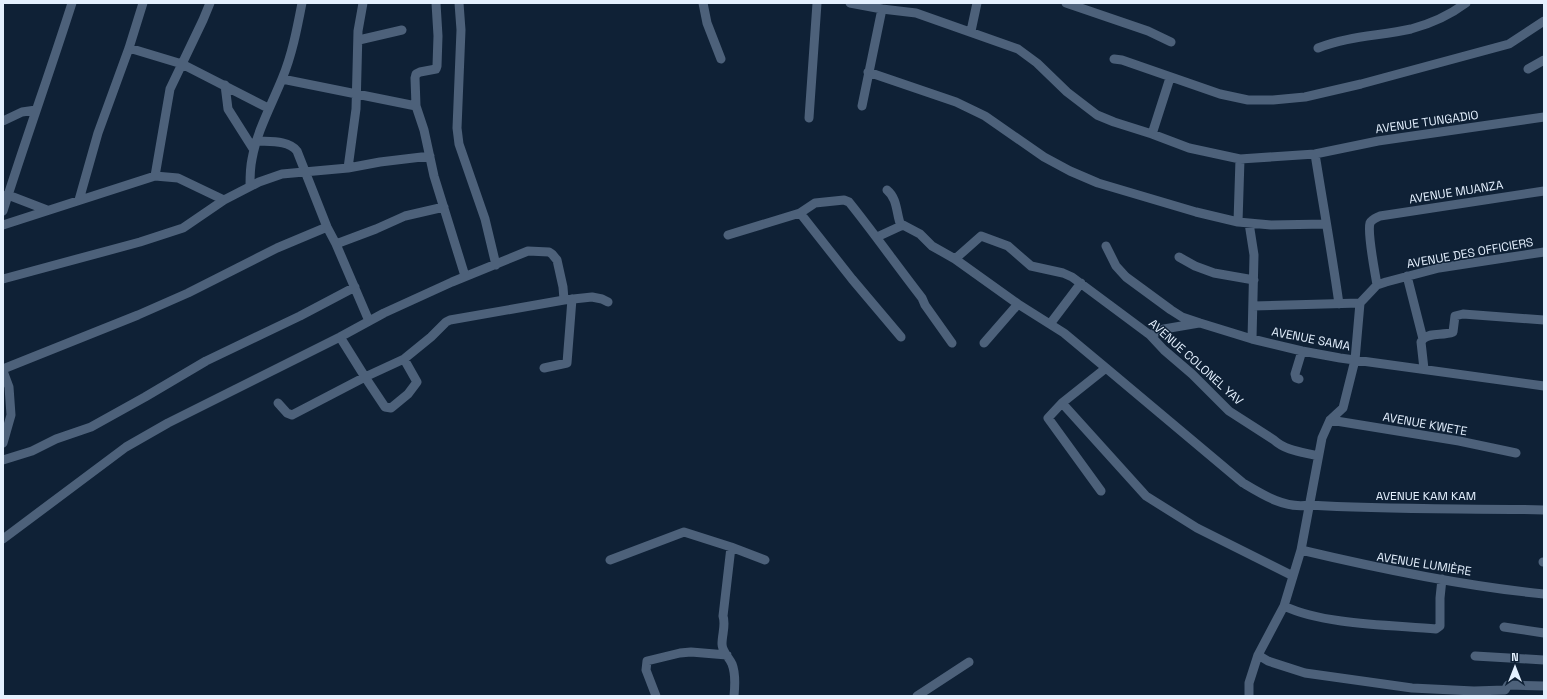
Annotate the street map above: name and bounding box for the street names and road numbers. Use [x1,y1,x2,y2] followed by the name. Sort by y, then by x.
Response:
[1374,107,1480,137] street label: AVENUE TUNGADIO
[1408,177,1505,207] street label: AVENUE MUANZA
[1405,234,1535,272] street label: AVENUE DES OFFICIERS
[1145,315,1247,409] street label: AVENUE COLONEL YAV
[1270,324,1352,355] street label: AVENUE SAMA
[1382,409,1469,439] street label: AVENUE KWETE
[1376,488,1476,504] street label: AVENUE KAM KAM
[1376,549,1473,579] street label: AVENUE LUMIÈRE

